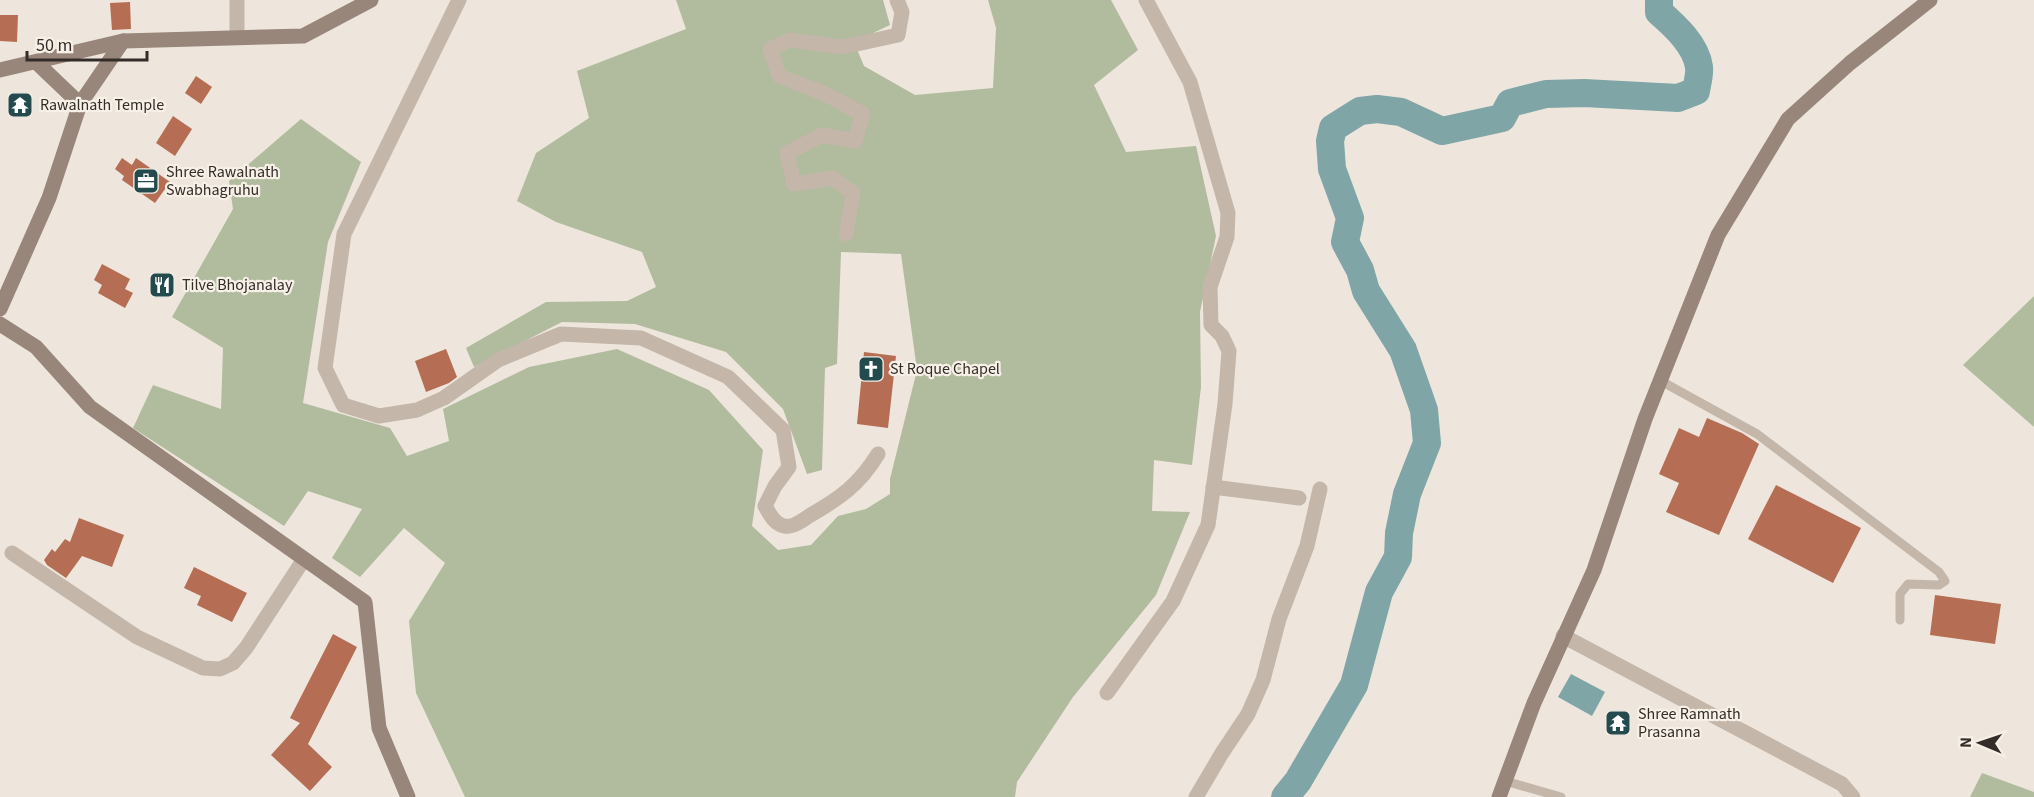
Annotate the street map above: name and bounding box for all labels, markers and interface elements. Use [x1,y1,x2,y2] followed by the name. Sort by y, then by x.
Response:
[27,24,147,62] scale bar
[36,33,72,58] text: 50 m
[5,90,35,120] temple icon: Rawalnath Temple
[40,94,164,116] place label: Rawalnath Temple
[166,161,279,201] place label: Shree Rawalnath Swabhagruhu
[131,166,161,196] office icon: Shree Rawalnath Swabhagruhu
[147,270,177,300] restaurant icon: Tilve Bhojanalay
[182,274,293,296] place label: Tilve Bhojanalay
[856,354,886,384] church icon: St Roque Chapel
[890,358,1000,380] place label: St Roque Chapel
[1638,703,1741,743] place label: Shree Ramnath Prasanna
[1603,708,1633,738] temple icon: Shree Ramnath Prasanna
[1950,713,2010,773] north arrow
[1955,737,1977,748] text: N

